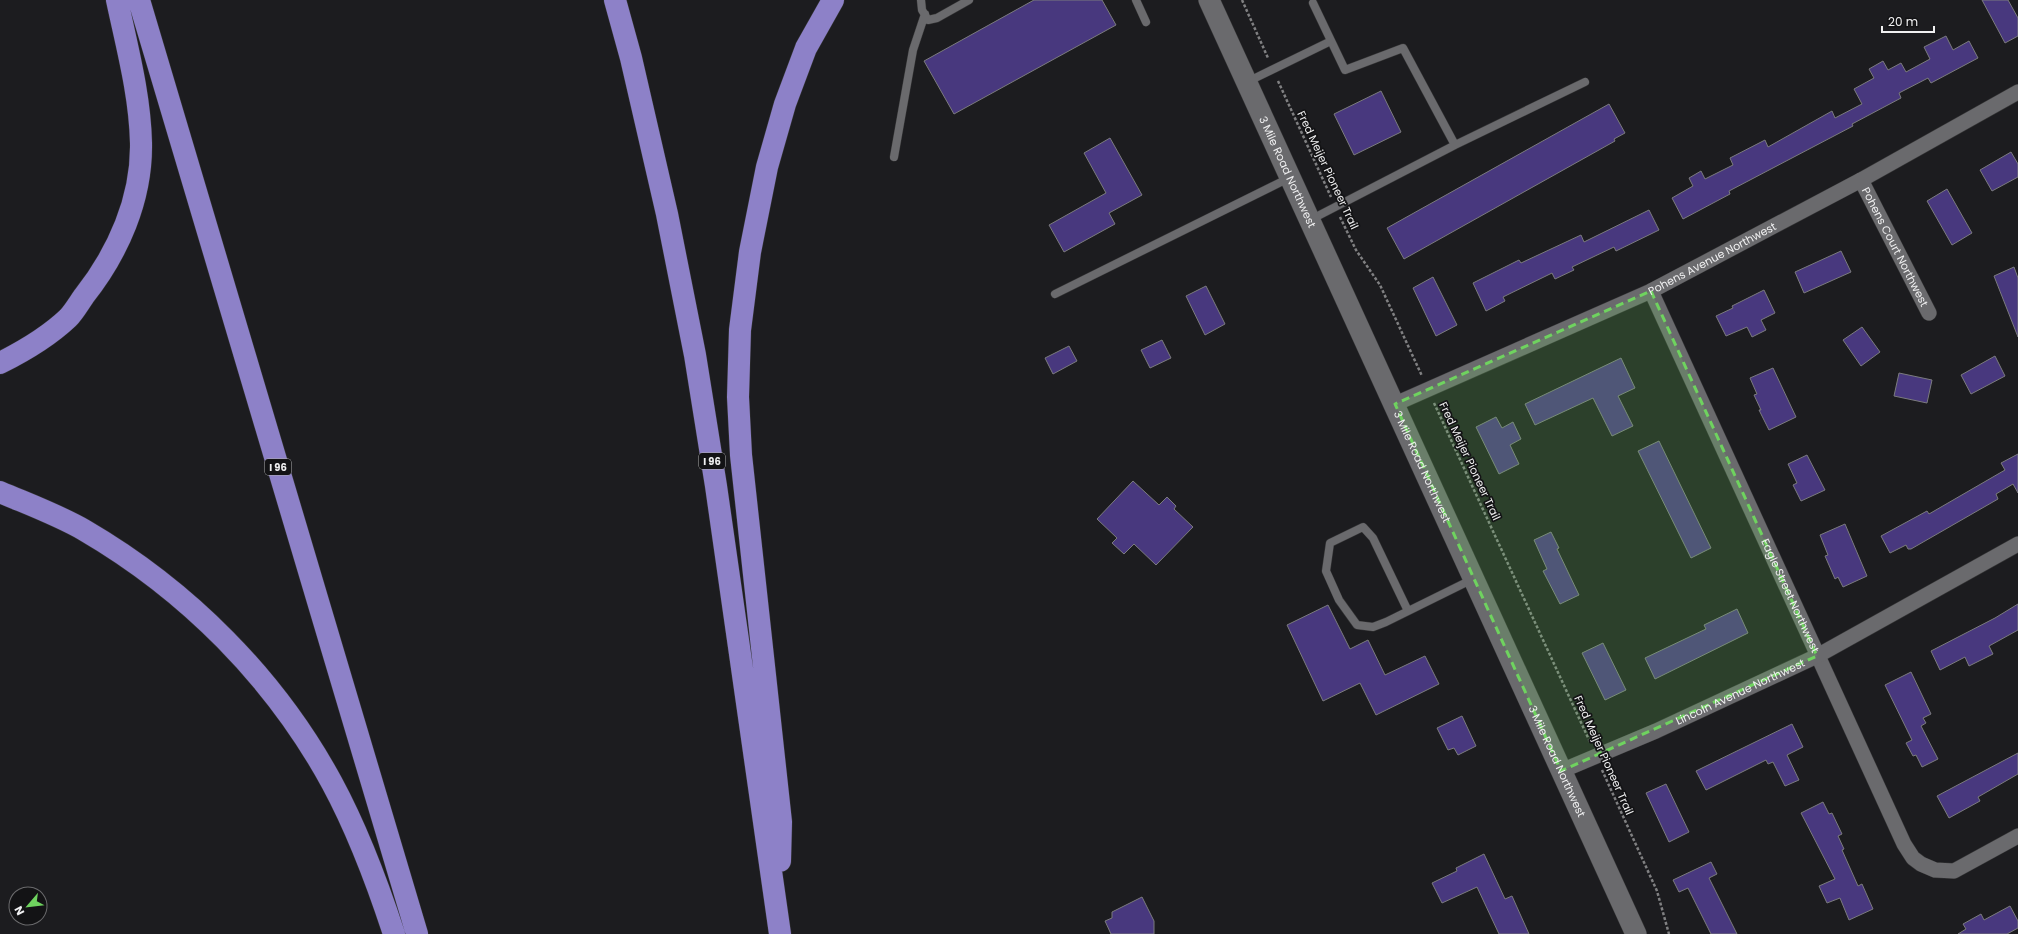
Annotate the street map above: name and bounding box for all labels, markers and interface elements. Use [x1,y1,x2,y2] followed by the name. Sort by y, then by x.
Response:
[1882,8,1934,34] scale bar
[1888,13,1918,30] text: 20 m
[1293,108,1363,232] street label: Fred Meijer Pioneer Trail
[1255,113,1320,230] street label: 3 Mile Road Northwest
[1858,184,1932,309] street label: Pohens Court Northwest
[1645,218,1779,299] street label: Pohens Avenue Northwest
[1435,399,1505,523] street label: Fred Meijer Pioneer Trail
[1390,408,1455,525] street label: 3 Mile Road Northwest
[699,453,725,469] road number: I 96
[265,459,291,475] road number: I 96
[1757,536,1823,655] street label: Eagle Street Northwest
[1673,655,1807,729] street label: Lincoln Avenue Northwest
[1570,693,1638,817] street label: Fred Meijer Pioneer Trail
[1525,703,1589,820] street label: 3 Mile Road Northwest
[8,886,48,926] north arrow
[10,903,28,918] text: N

